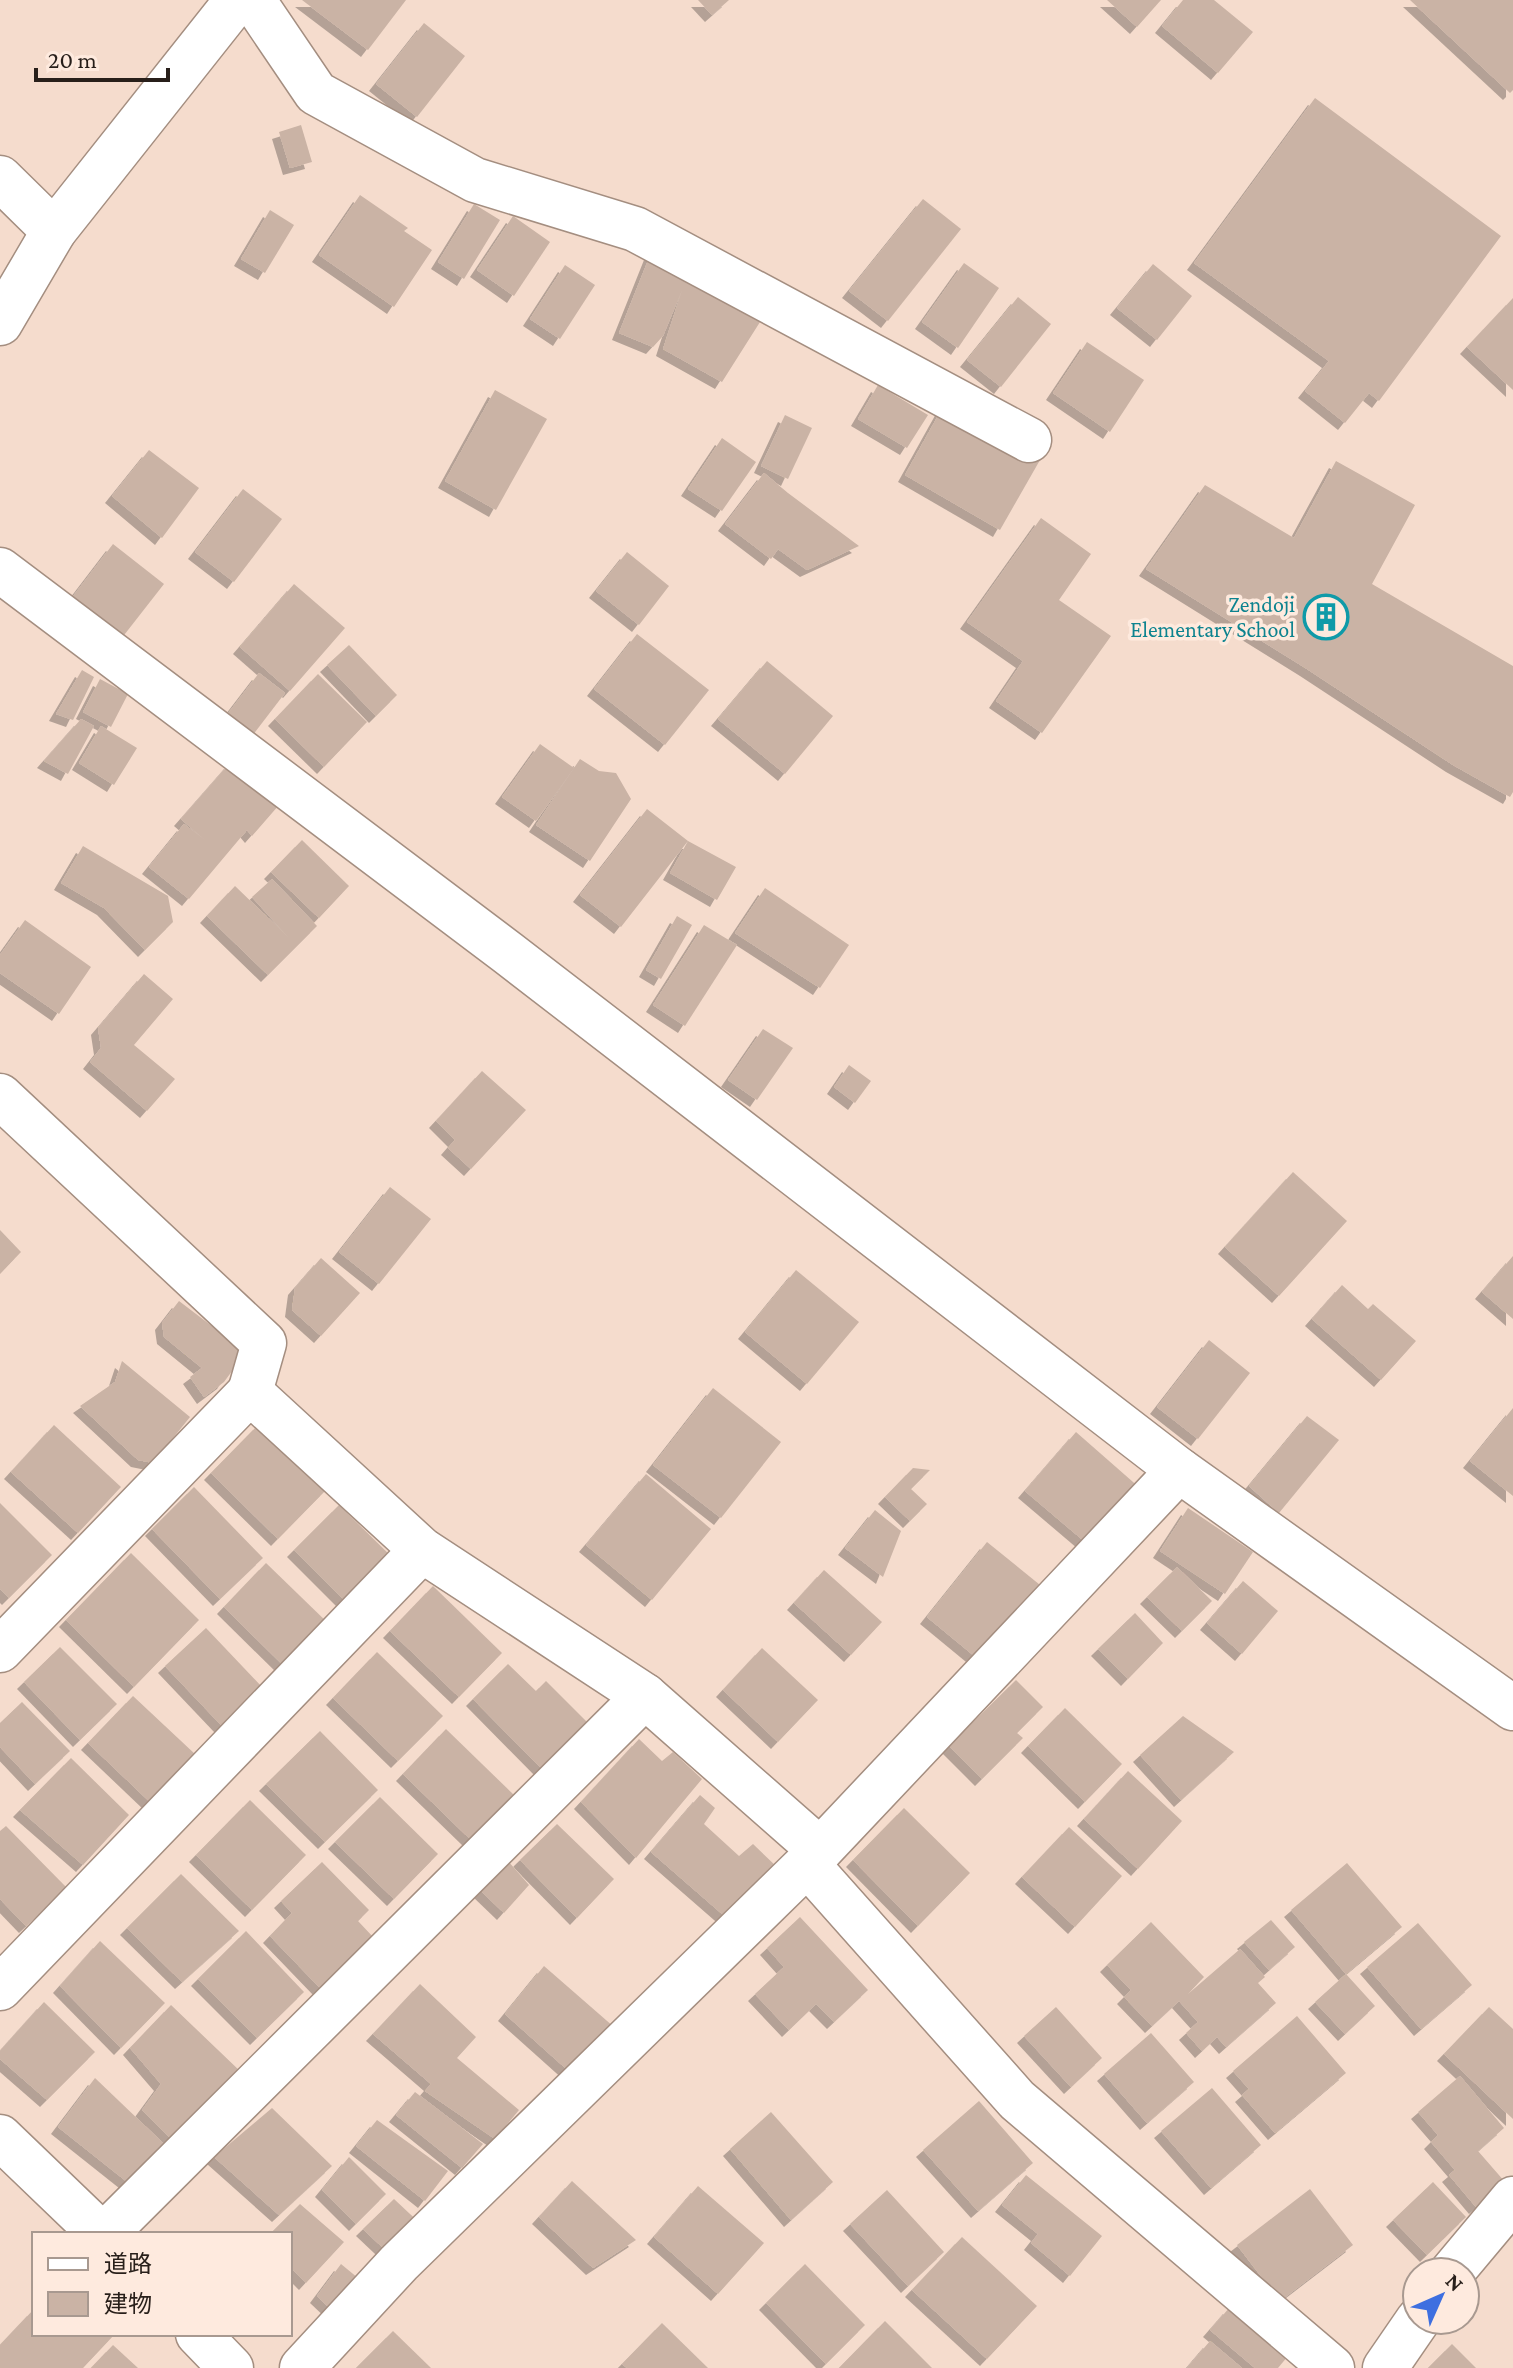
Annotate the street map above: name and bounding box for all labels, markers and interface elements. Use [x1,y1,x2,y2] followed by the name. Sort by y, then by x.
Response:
[36,32,168,82] scale bar
[48,46,97,73] text: 20 m
[1130,592,1295,642] place label: Zendoji Elementary School
[1302,593,1350,641] building icon: Zendoji Elementary School
[32,2232,292,2336] legend
[104,2250,152,2277] text: 道路
[1401,2256,1481,2336] north arrow
[1441,2268,1469,2296] text: N
[104,2290,152,2317] text: 建物

